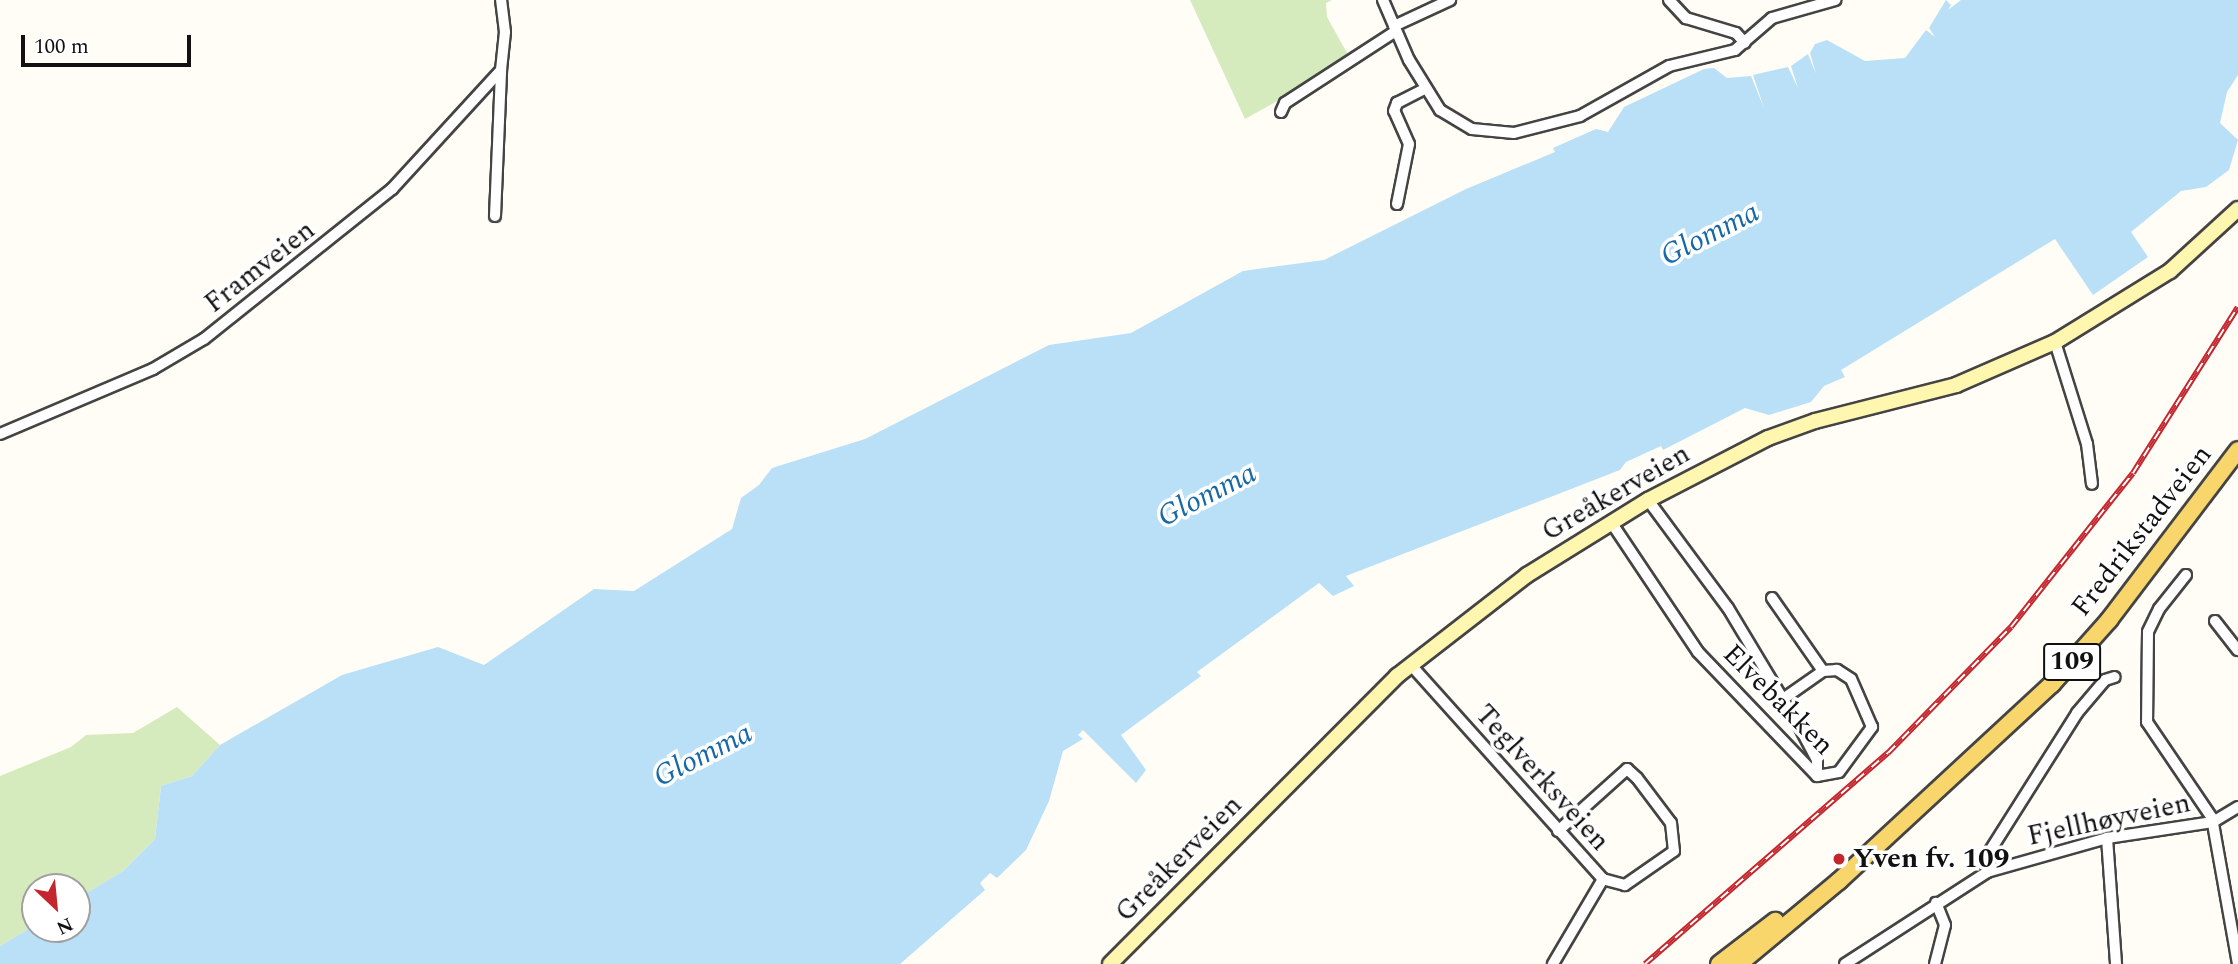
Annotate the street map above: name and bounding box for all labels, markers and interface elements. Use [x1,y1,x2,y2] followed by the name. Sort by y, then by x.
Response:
[24,21,194,65] scale bar
[34,31,89,63] text: 100 m
[1655,194,1765,274] water label: Glomma
[198,213,322,321] street label: Framveien
[1536,437,1696,549] street label: Greåkerveien
[2065,439,2219,623] street label: Fredrikstadveien
[1152,455,1262,535] water label: Glomma
[1716,638,1840,762] street label: Elvebakken
[2042,640,2102,684] road number: 109
[1468,698,1616,858] street label: Teglverksveien
[648,715,758,795] water label: Glomma
[2024,786,2194,854] street label: Fjellhøyveien
[1109,789,1249,929] street label: Greåkerveien
[1853,842,2010,876] place label: Yven fv. 109
[1831,851,1847,867] marker: Yven fv. 109
[21,873,91,943] north arrow
[51,909,78,942] text: N

